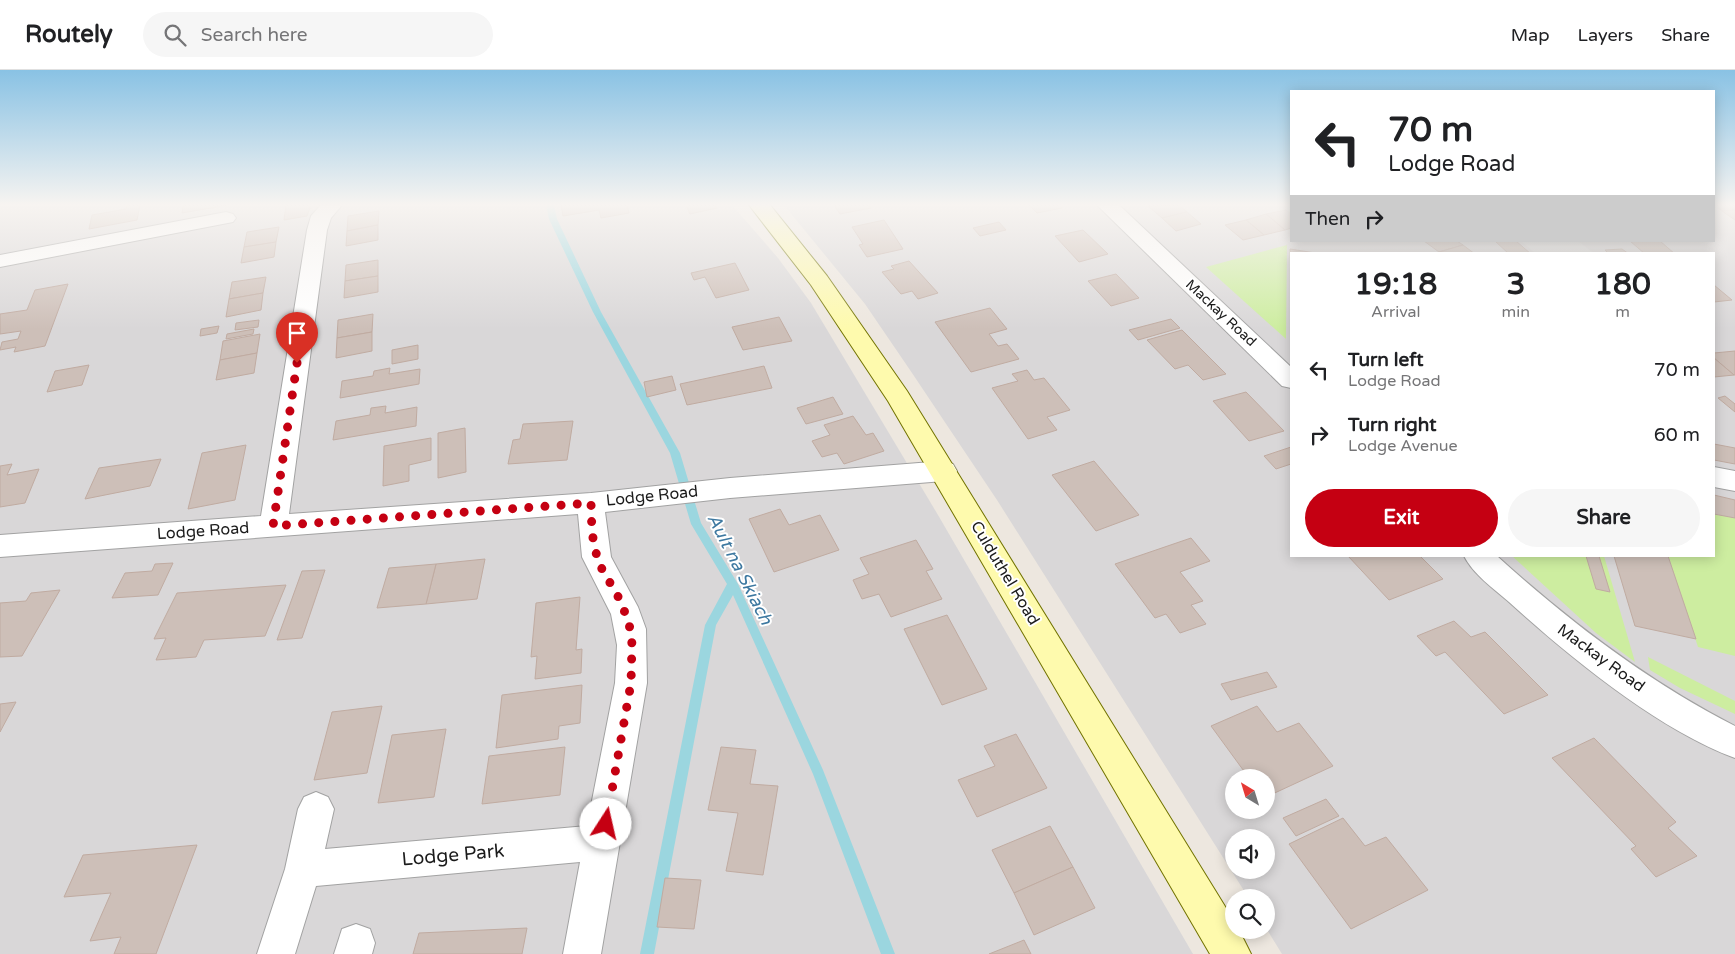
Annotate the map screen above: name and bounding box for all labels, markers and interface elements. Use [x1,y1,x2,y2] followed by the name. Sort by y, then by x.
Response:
[143,12,493,57] search box
[25,20,113,49] text: Routely
[161,21,189,49] icon: search
[201,24,308,46] text: Search here
[1511,24,1550,46] text: Map
[1578,24,1633,46] text: Layers
[1661,24,1710,46] text: Share
[1388,109,1473,151] text: 70 m
[1305,110,1370,175] icon: left
[1388,151,1515,177] text: Lodge Road
[1360,205,1388,233] icon: right
[1305,208,1350,230] text: Then
[1354,266,1437,303] text: 19:18
[1506,266,1525,303] text: 3
[1594,266,1651,303] text: 180
[1182,276,1260,350] street label: Mackay Road
[1371,302,1421,322] text: Arrival
[1502,302,1530,322] text: min
[1615,302,1630,322] text: m
[276,312,318,363] pin
[283,319,311,347] icon: arrive
[1348,349,1424,371] text: Turn left
[1305,356,1333,384] icon: left
[1654,359,1700,381] text: 70 m
[1348,371,1441,391] text: Lodge Road
[1348,414,1436,436] text: Turn right
[1305,421,1333,449] icon: right
[1654,424,1700,446] text: 60 m
[1348,436,1458,456] text: Lodge Avenue
[605,481,699,511] street label: Lodge Road
[1305,489,1498,547] button: Exit
[1508,489,1700,547] button: Share
[703,510,778,629] water label: Ault na Skiach
[966,517,1044,629] street label: Culduthel Road
[156,518,250,544] street label: Lodge Road
[1553,620,1649,696] street label: Mackay Road
[1225,769,1275,819] north arrow
[1225,769,1275,939] map controls
[579,797,631,849] position arrow
[1225,829,1275,879] button: sound
[401,840,505,870] street label: Lodge Park
[1225,889,1275,939] button: search

